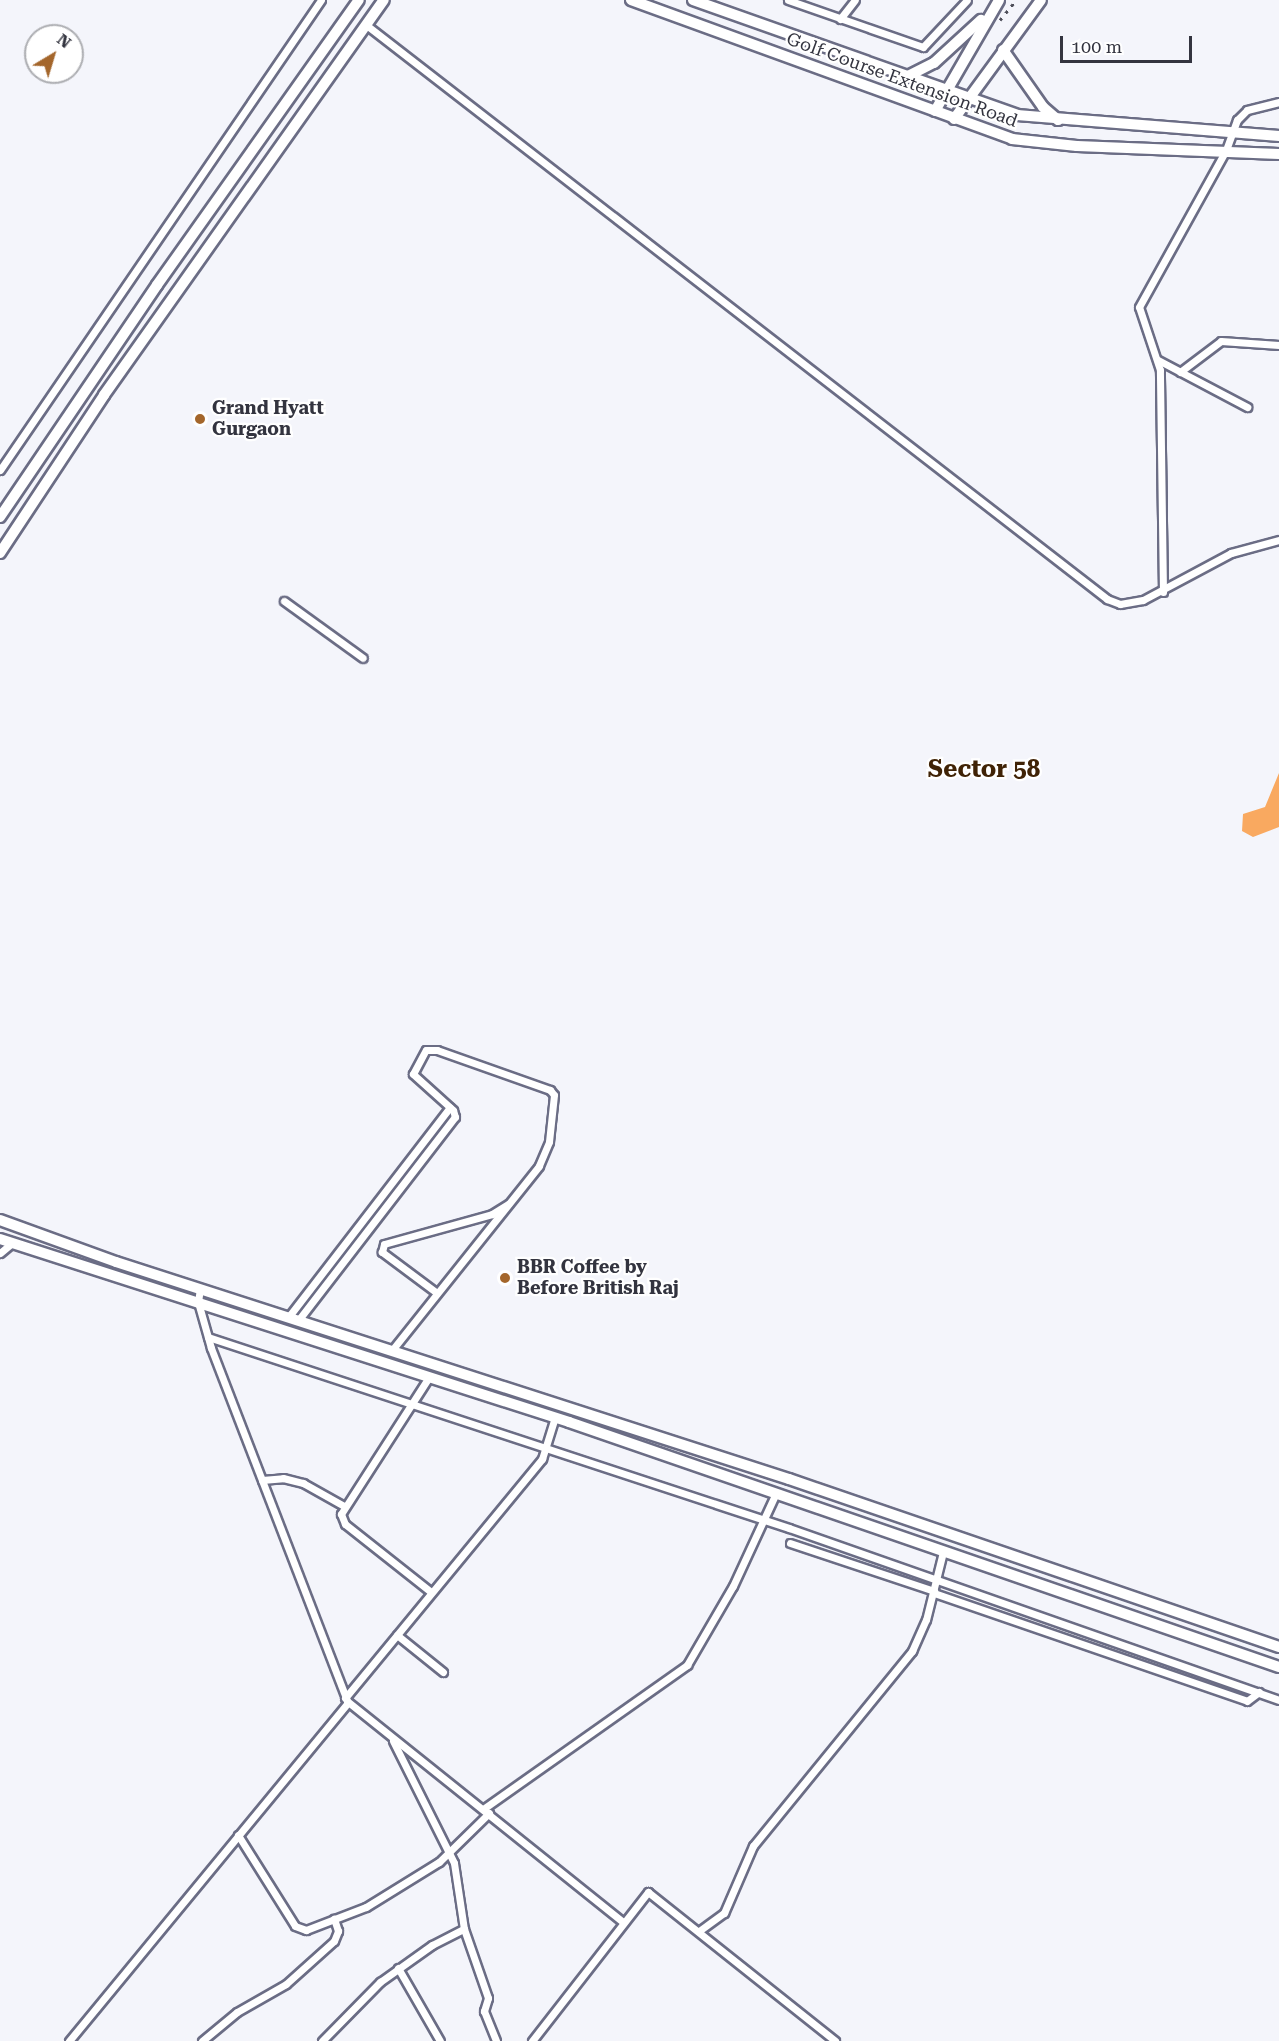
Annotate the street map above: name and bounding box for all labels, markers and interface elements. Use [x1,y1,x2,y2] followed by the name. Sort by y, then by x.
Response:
[24,24,84,84] north arrow
[1063,24,1195,62] scale bar
[784,28,1020,132] street label: Golf Course Extension Road
[53,30,75,52] text: N
[1071,36,1122,57] text: 100 m
[212,398,324,440] place label: Grand Hyatt Gurgaon
[193,412,207,426] marker: Grand Hyatt Gurgaon
[928,756,1040,784] district label: Sector 58
[517,1257,679,1300] place label: BBR Coffee by Before British Raj
[498,1271,512,1285] marker: BBR Coffee by Before British Raj

